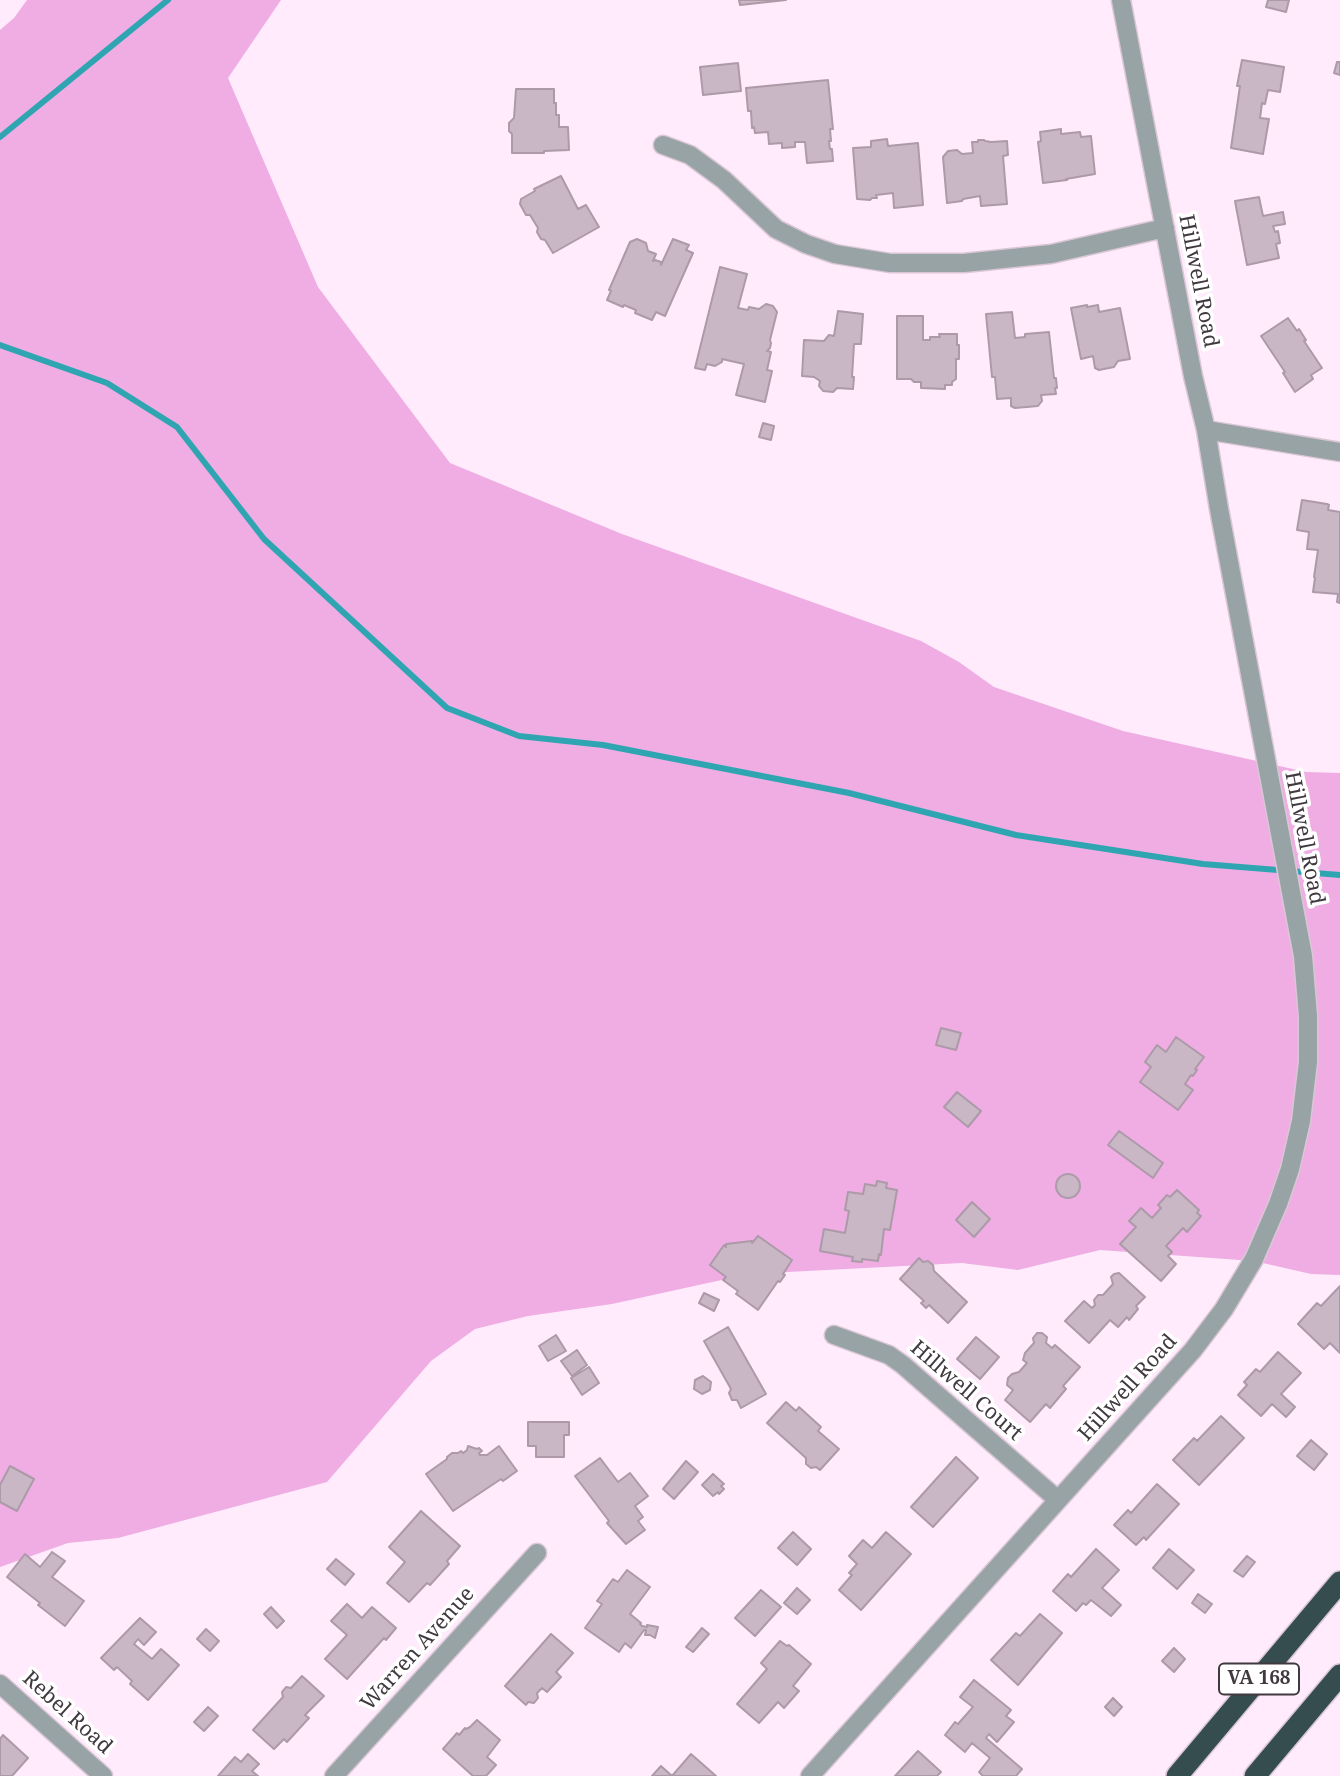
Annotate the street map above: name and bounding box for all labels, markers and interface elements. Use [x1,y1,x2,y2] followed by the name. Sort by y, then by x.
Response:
[1173,212,1223,350] street label: Hillwell Road
[1279,769,1329,907] street label: Hillwell Road
[1074,1329,1182,1447] street label: Hillwell Road
[905,1336,1027,1446] street label: Hillwell Court
[356,1582,480,1716] street label: Warren Avenue
[1219,1664,1299,1694] road number: VA 168
[17,1666,117,1760] street label: Rebel Road

